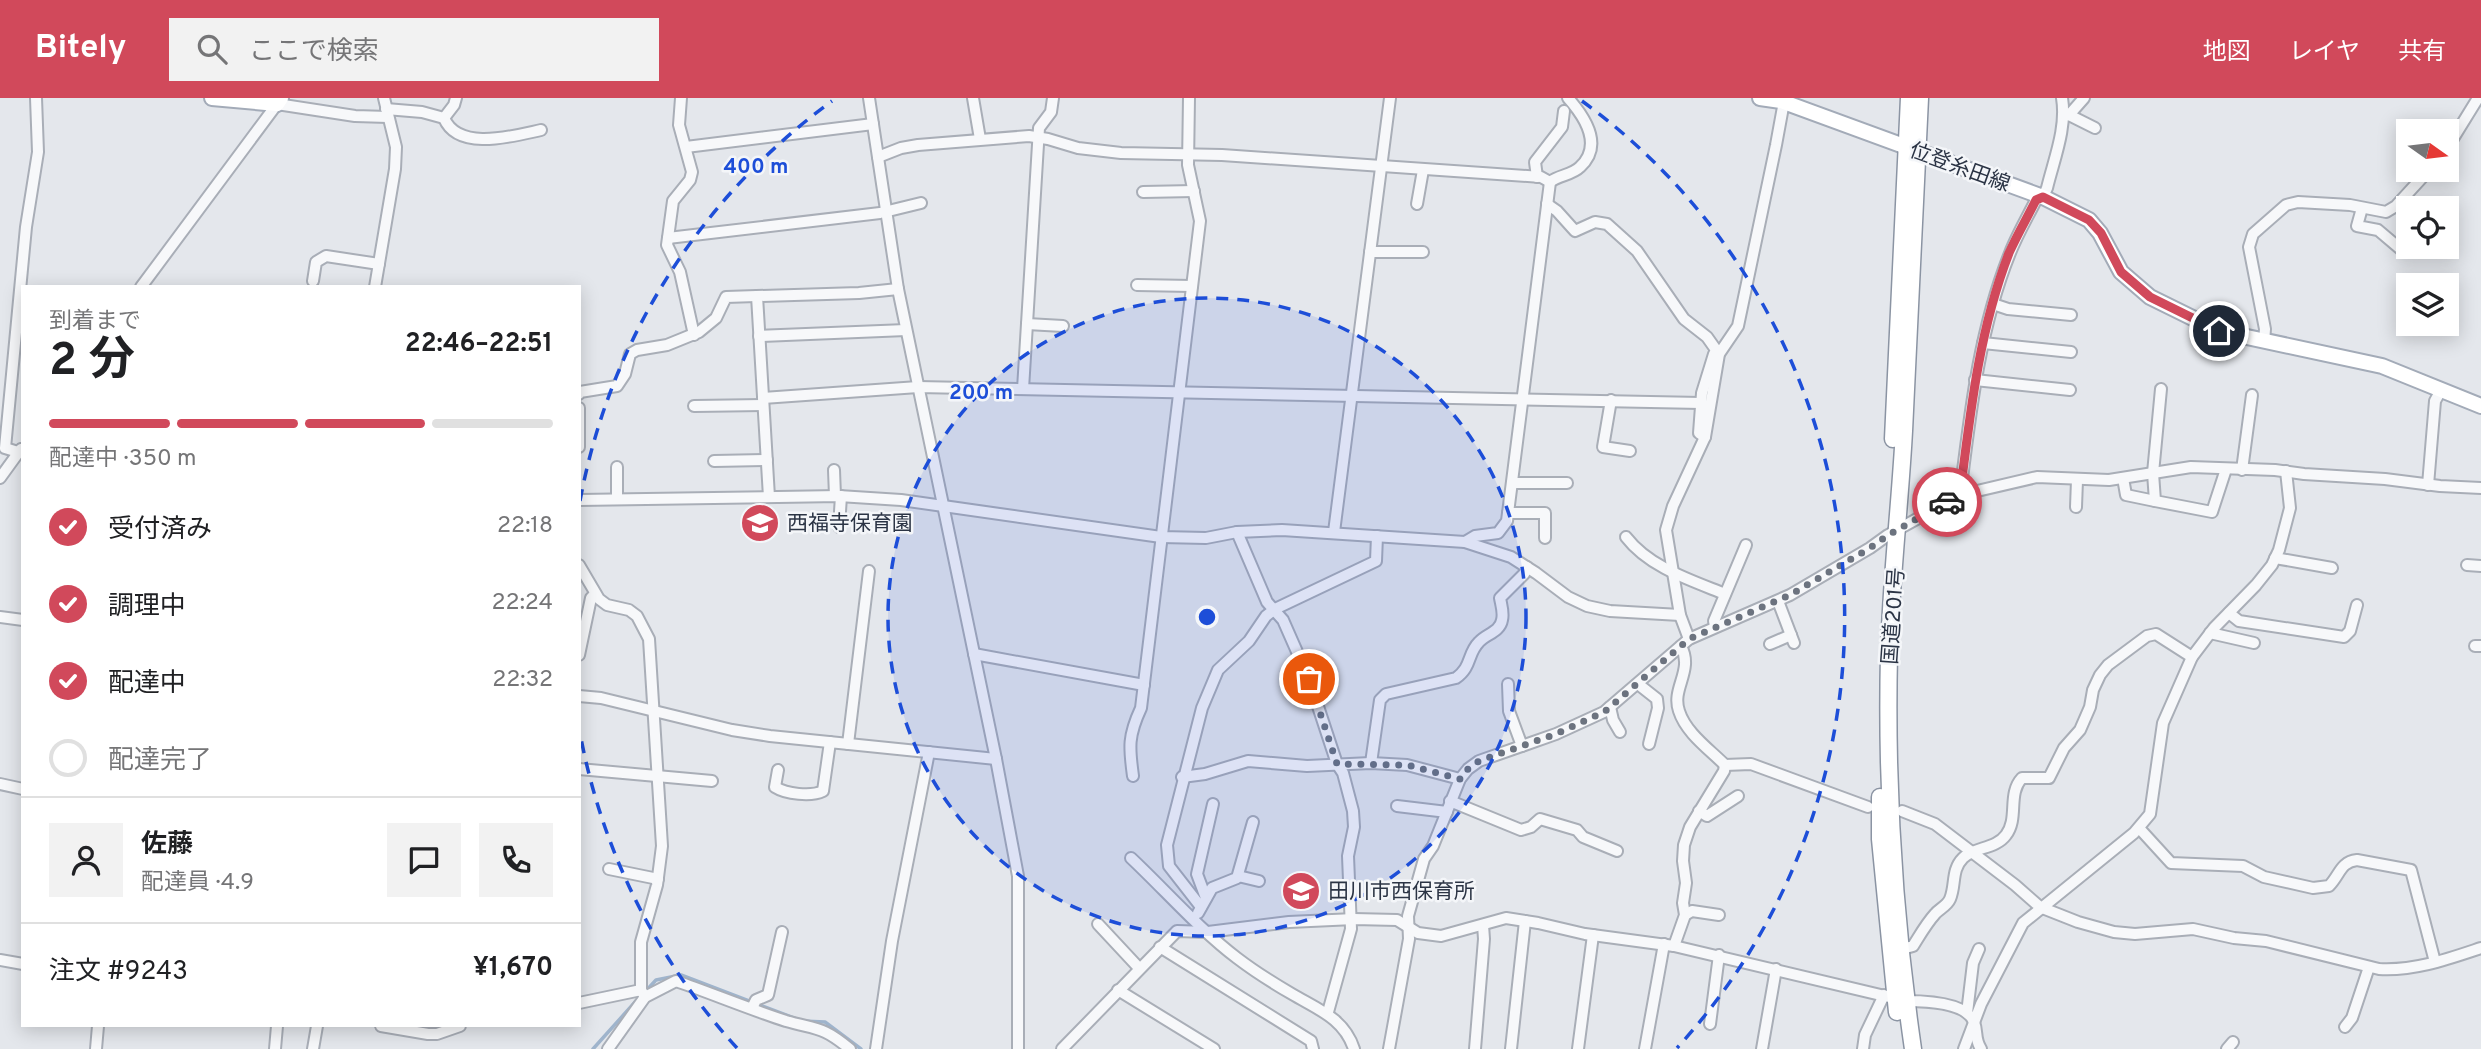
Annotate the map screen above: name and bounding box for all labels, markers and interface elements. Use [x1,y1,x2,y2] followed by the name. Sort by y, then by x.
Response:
[169,18,659,81] search box
[35,28,127,70] text: Bitely
[193,30,231,68] icon: search
[249,36,379,69] text: ここで検索
[2203,38,2251,68] text: 地図
[2289,38,2360,68] text: レイヤ
[2398,38,2446,68] text: 共有
[2396,119,2459,182] north arrow
[2396,119,2459,336] map controls
[1906,138,2013,199] street label: 位登糸田線
[724,154,788,181] text: 400 m
[2396,196,2459,259] button: locate
[2396,273,2459,336] button: layers
[2189,301,2249,361] pin
[49,308,141,337] text: 到着まで
[2200,312,2238,350] icon: home
[405,328,553,361] text: 22:46–22:51
[49,333,135,392] text: 2 分
[949,380,1013,407] text: 200 m
[49,445,197,474] text: 配達中 · 350 m
[1912,467,1982,537] courier
[1928,483,1966,521] icon: car
[739,502,781,544] school or university icon: 西福寺保育園
[49,508,87,546] icon: check
[787,511,913,538] place label: 西福寺保育園
[497,512,553,541] text: 22:18
[108,514,212,547] text: 受付済み
[1878,567,1911,666] street label: 国道201号
[49,585,87,623] icon: check
[492,589,553,618] text: 22:24
[108,591,186,624] text: 調理中
[1195,605,1219,629] centre of rings
[1279,649,1339,709] pin
[1290,660,1328,698] icon: bag
[49,662,87,700] icon: check
[492,666,553,695] text: 22:32
[108,668,186,701] text: 配達中
[108,745,212,778] text: 配達完了
[49,823,123,897] button: person
[387,823,461,897] button: chat
[479,823,553,897] button: phone
[141,829,193,862] text: 佐藤
[141,869,254,898] text: 配達員 · 4.9
[1280,870,1322,912] school or university icon: 田川市西保育所
[1328,879,1475,906] place label: 田川市西保育所
[473,952,553,985] text: ¥1,670
[49,956,188,989] text: 注文 #9243

